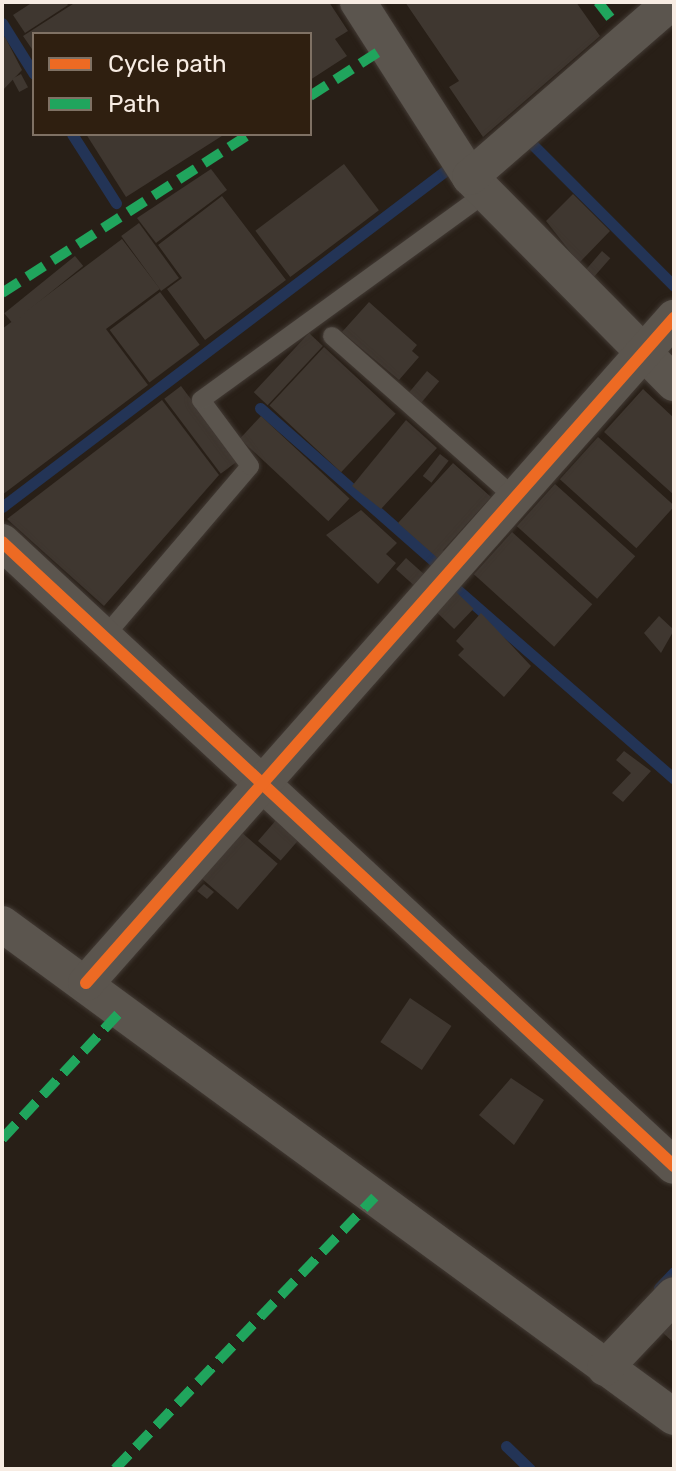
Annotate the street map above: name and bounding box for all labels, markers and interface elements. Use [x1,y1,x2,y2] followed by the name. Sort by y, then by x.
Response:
[32,32,312,136] legend
[108,50,227,78] text: Cycle path
[108,90,160,118] text: Path

